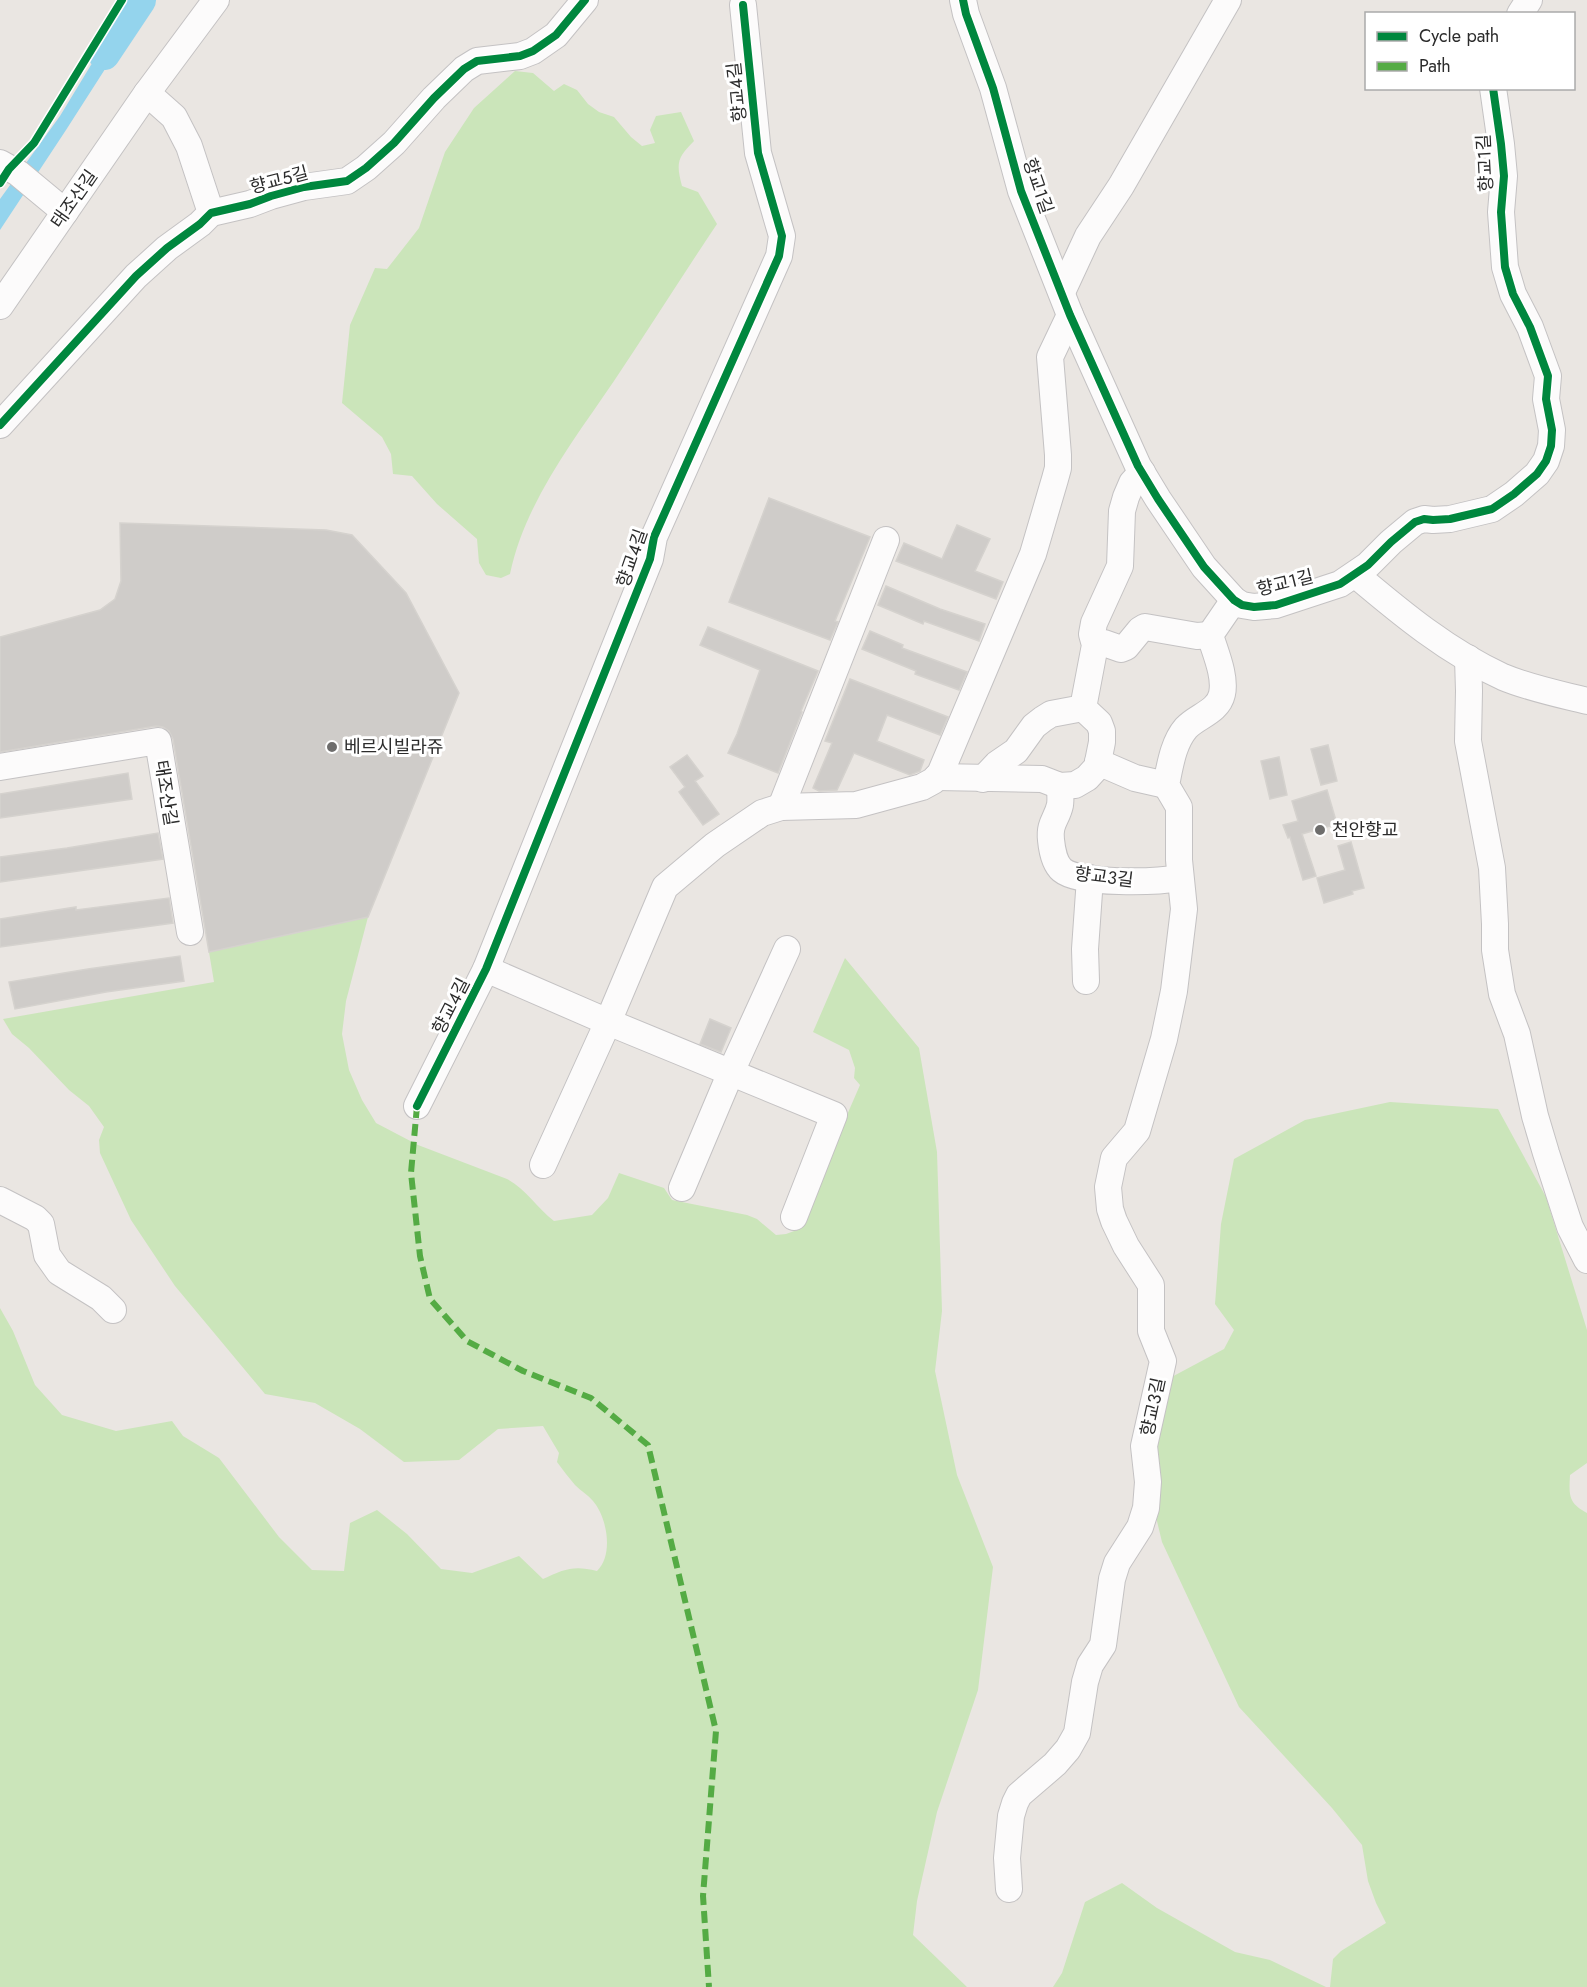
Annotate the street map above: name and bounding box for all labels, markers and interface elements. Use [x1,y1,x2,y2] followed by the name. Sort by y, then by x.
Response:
[1365,12,1575,90] legend
[1419,23,1499,49] text: Cycle path
[1419,53,1451,79] text: Path
[721,61,753,123] street label: 향교4길
[1471,133,1499,193] street label: 향교1길
[1016,154,1060,218] street label: 향교1길
[247,160,311,200] street label: 향교5길
[44,164,104,234] street label: 태조산길
[610,525,654,591] street label: 향교4길
[1254,563,1316,603] street label: 향교1길
[344,734,443,760] place label: 베르시빌라쥬
[325,740,339,754] marker: 베르시빌라쥬
[148,758,184,828] street label: 태조산길
[1332,817,1398,843] place label: 천안향교
[1313,823,1327,837] marker: 천안향교
[1073,860,1135,894] street label: 향교3길
[426,973,476,1039] street label: 향교4길
[1134,1375,1172,1439] street label: 향교3길

